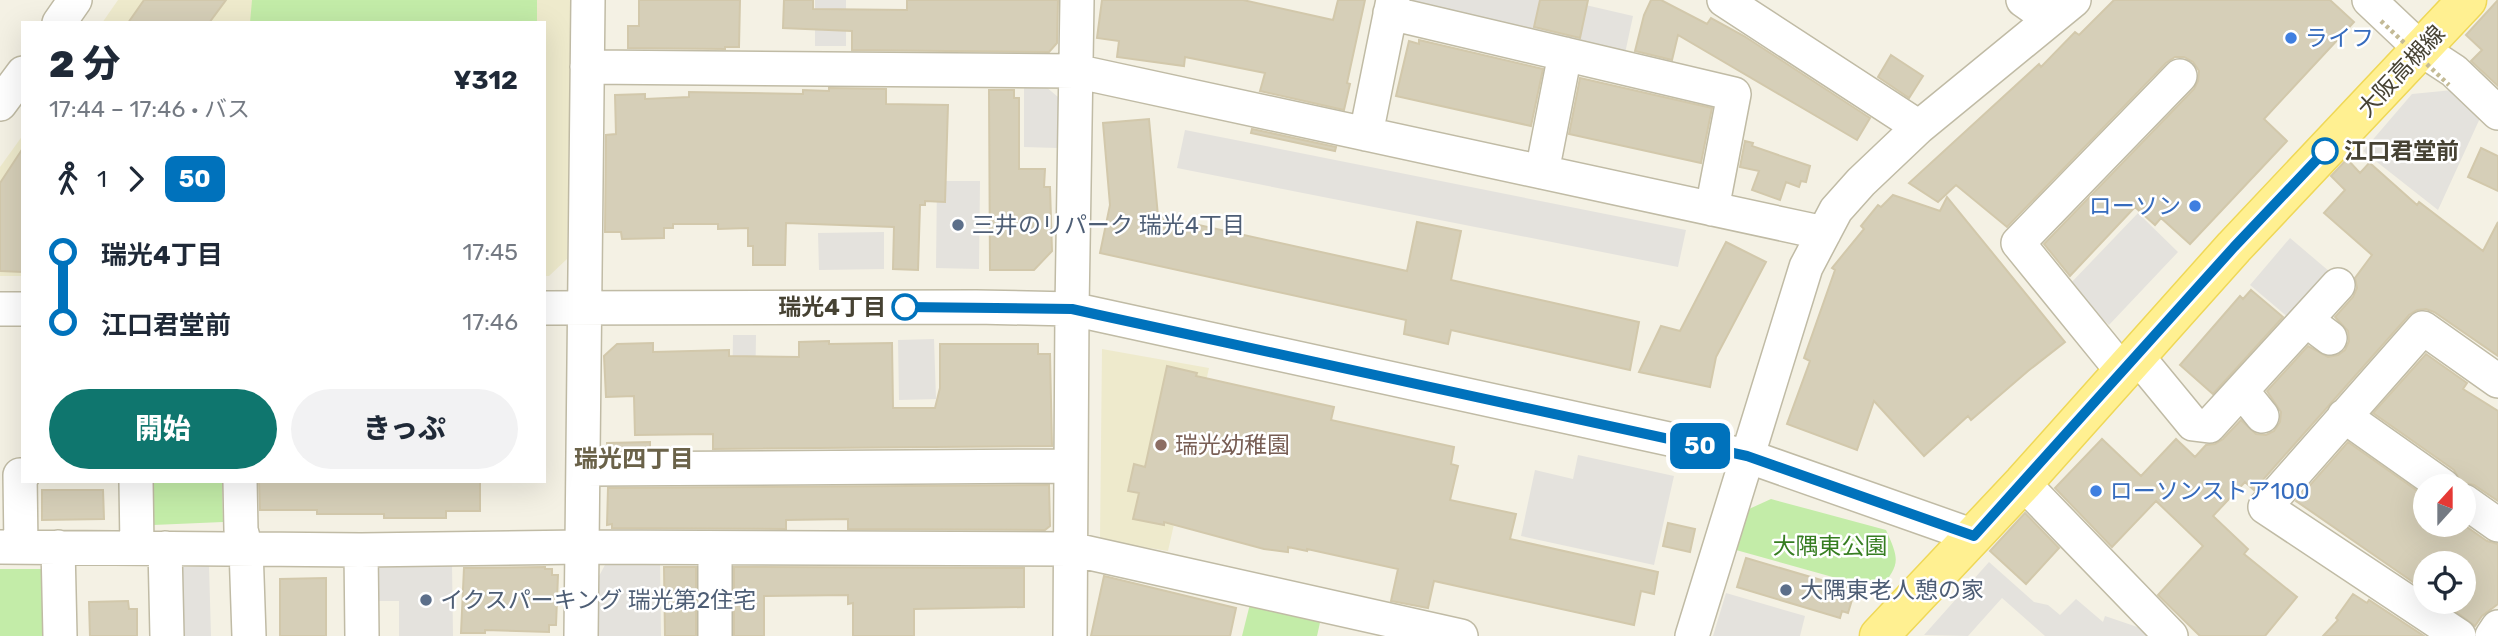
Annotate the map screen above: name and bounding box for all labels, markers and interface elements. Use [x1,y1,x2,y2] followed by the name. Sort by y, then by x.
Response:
[2352,19,2450,123] street label: 大阪高槻線
[2305,24,2374,52] place label: ライフ
[2283,30,2299,46] marker: ライフ
[49,41,120,87] text: 2 分
[453,65,518,96] text: ¥312
[49,95,250,123] text: 17:44 – 17:46 · バス
[2344,137,2459,165] place label: 江口君堂前
[2312,138,2338,164] marker: 江口君堂前
[49,160,87,198] icon: walk
[117,160,155,198] icon: forward
[97,165,107,193] text: 1
[179,165,211,193] text: 50
[2089,192,2181,220] place label: ローソン
[2187,198,2203,214] marker: ローソン
[972,211,1245,239] place label: 三井のリパーク 瑞光4丁目
[950,217,966,233] marker: 三井のリパーク 瑞光4丁目
[463,238,518,266] text: 17:45
[101,240,223,271] text: 瑞光4丁目
[778,293,886,321] place label: 瑞光4丁目
[892,294,918,320] marker: 瑞光4丁目
[462,308,518,336] text: 17:46
[101,310,231,341] text: 江口君堂前
[49,389,277,469] button: 開始
[291,389,518,469] button: きっぷ
[1668,423,1732,469] line badge: 50
[1175,431,1290,459] place label: 瑞光幼稚園
[1684,432,1716,460] text: 50
[1153,437,1169,453] marker: 瑞光幼稚園
[574,445,694,473] district label: 瑞光四丁目
[2413,474,2476,537] north arrow
[2413,474,2476,614] map controls
[2110,477,2310,505] place label: ローソンストア100
[2088,483,2104,499] marker: ローソンストア100
[1773,532,1888,560] park label: 大隅東公園
[2413,551,2476,614] button: locate
[1800,576,1984,604] place label: 大隅東老人憩の家
[1778,582,1794,598] marker: 大隅東老人憩の家
[440,586,756,614] place label: イクスパーキング 瑞光第2住宅
[418,592,434,608] marker: イクスパーキング 瑞光第2住宅

